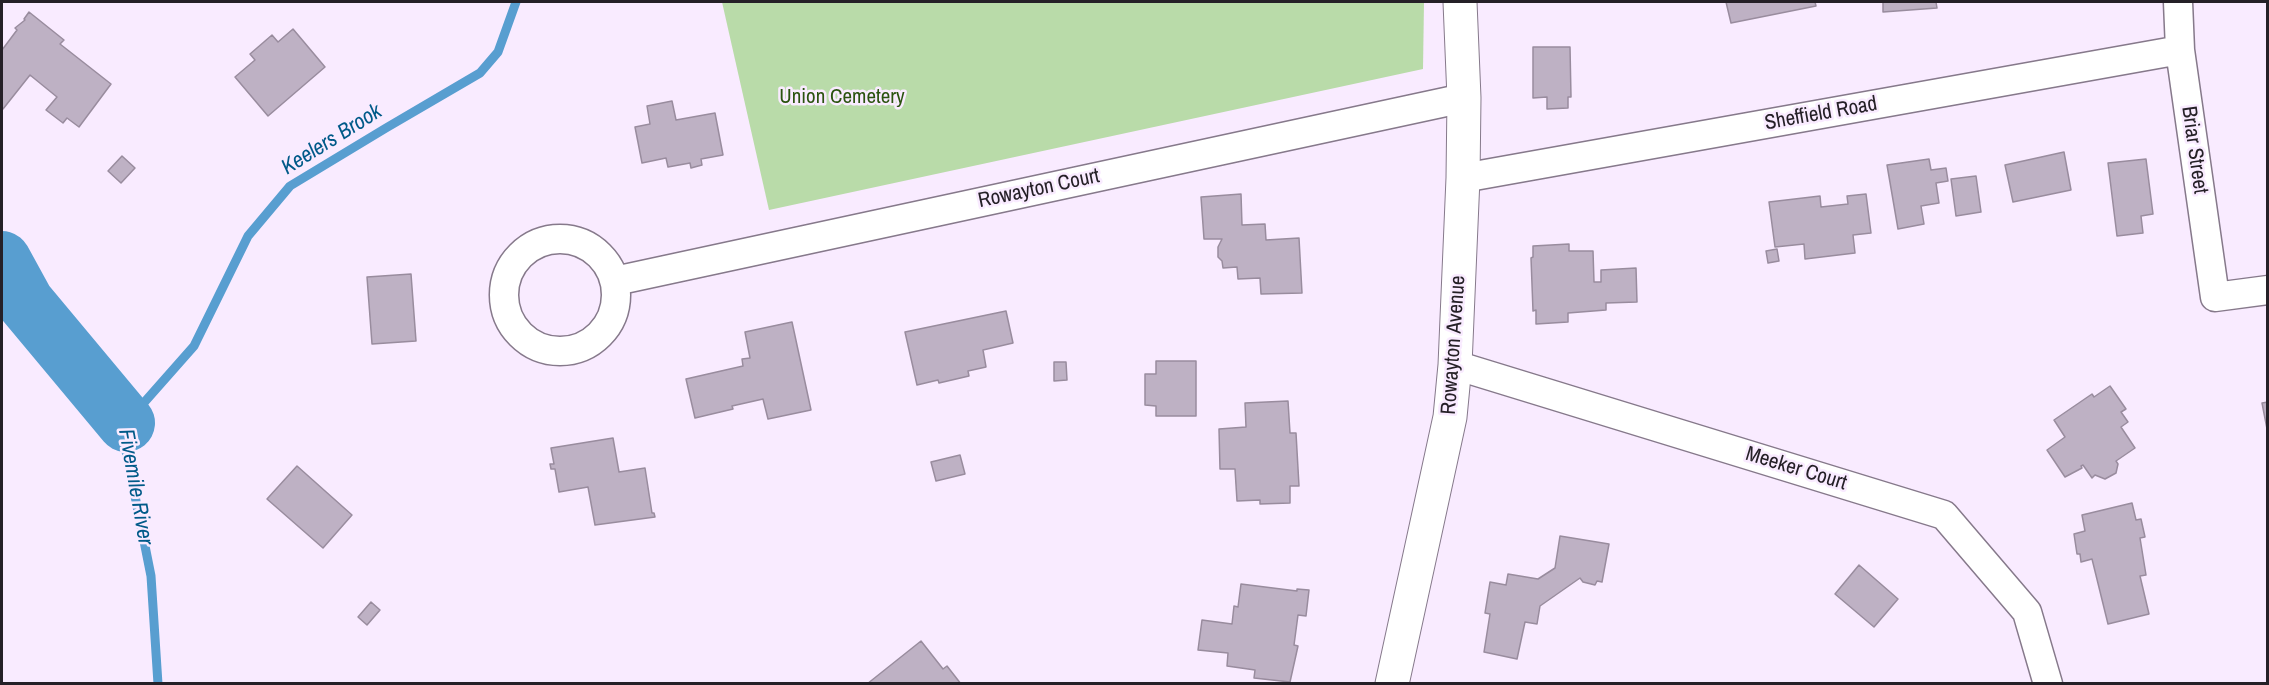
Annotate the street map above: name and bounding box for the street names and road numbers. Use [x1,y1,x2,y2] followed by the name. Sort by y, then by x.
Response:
[1763,92,1879,136] street label: Sheffield Road
[2175,105,2213,195] street label: Briar Street
[976,164,1102,214] street label: Rowayton Court
[1437,275,1471,415] street label: Rowayton Avenue
[1742,442,1850,496] street label: Meeker Court

